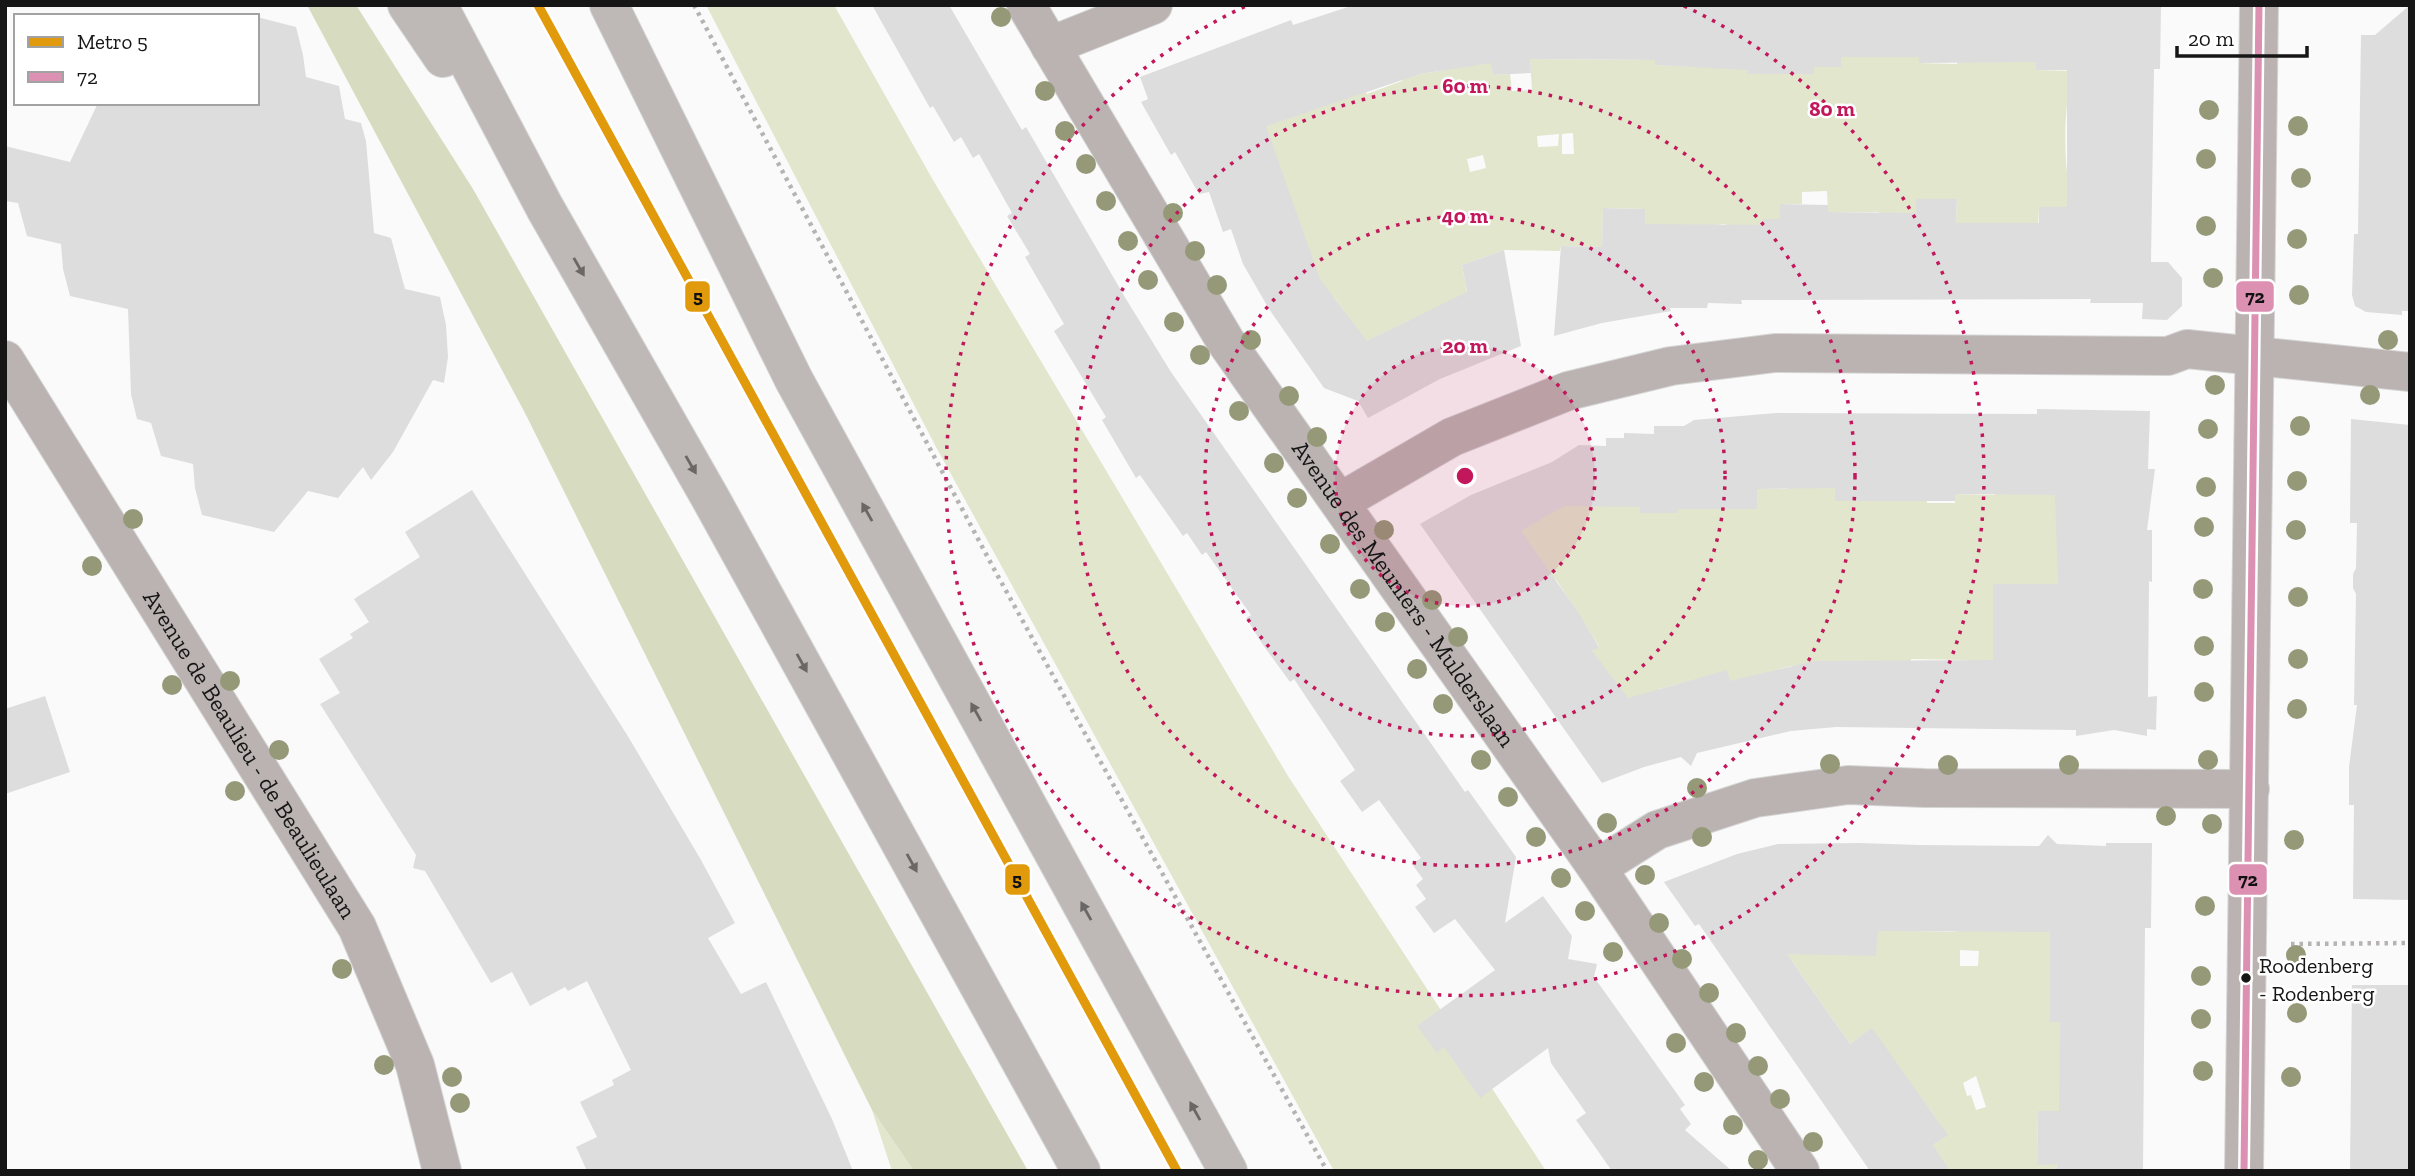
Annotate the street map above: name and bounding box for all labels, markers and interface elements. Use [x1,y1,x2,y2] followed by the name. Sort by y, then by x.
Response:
[14,14,259,105] legend
[2177,14,2306,58] scale bar
[2188,26,2234,51] text: 20 m
[77,29,148,54] text: Metro 5
[77,64,98,89] text: 72
[1442,73,1488,98] text: 60 m
[1809,96,1855,121] text: 80 m
[1442,203,1489,228] text: 40 m
[573,257,585,277] one-way arrow
[684,280,711,313] line badge: 5
[2235,280,2275,313] line badge: 72
[693,285,703,308] text: 5
[2245,285,2265,308] text: 72
[1442,333,1488,358] text: 20 m
[1286,435,1522,752] street label: Avenue des Meuniers - Mulderslaan
[685,455,697,474] one-way arrow
[1453,464,1477,488] centre of rings
[861,503,873,522] one-way arrow
[137,584,363,924] street label: Avenue de Beaulieu - de Beaulieulaan
[796,654,808,673] one-way arrow
[971,702,982,722] one-way arrow
[906,853,918,872] one-way arrow
[1004,863,1031,896] line badge: 5
[2228,863,2268,896] line badge: 72
[1012,868,1022,891] text: 5
[2238,868,2258,891] text: 72
[1080,902,1092,921] one-way arrow
[2259,952,2375,1007] place label: Roodenberg - Rodenberg
[2239,971,2253,985] marker: Roodenberg - Rodenberg
[1189,1101,1201,1121] one-way arrow

